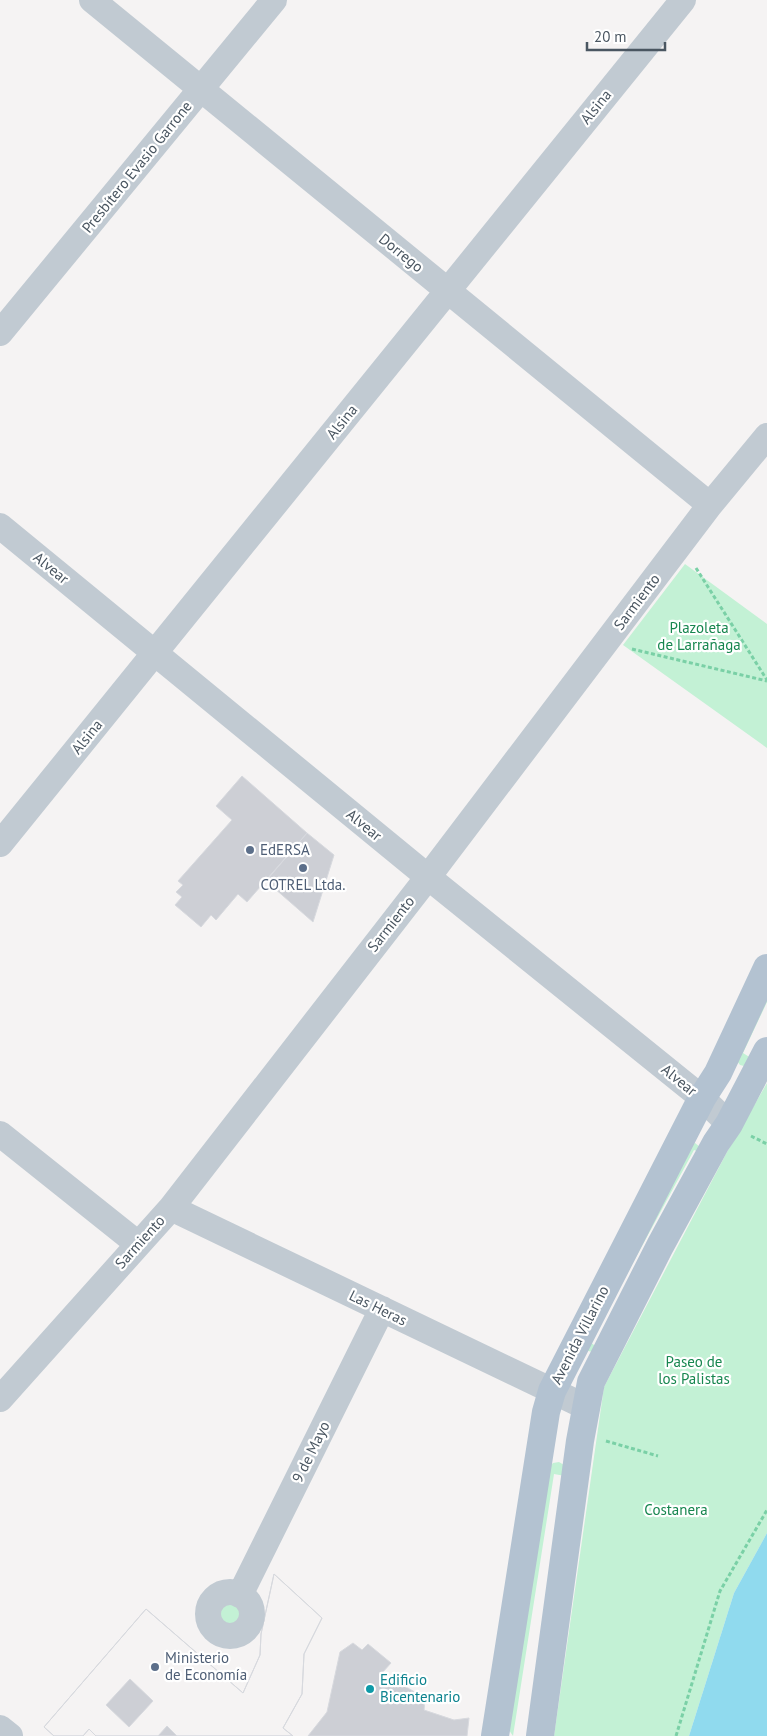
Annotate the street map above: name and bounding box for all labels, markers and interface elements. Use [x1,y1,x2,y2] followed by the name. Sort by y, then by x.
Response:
[587,20,664,52] scale bar
[594,27,627,46] text: 20 m
[576,85,615,128] street label: Alsina
[77,97,196,237] street label: Presbítero Evasio Garrone
[375,229,427,276] street label: Dorrego
[322,400,361,443] street label: Alsina
[30,548,73,588] street label: Alvear
[609,570,664,634] street label: Sarmiento
[657,618,741,654] park label: Plazoleta de Larrañaga
[67,715,106,758] street label: Alsina
[343,805,386,845] street label: Alvear
[260,840,310,859] place label: EdERSA
[244,844,256,856] marker: EdERSA
[297,862,309,874] marker: COTREL Ltda.
[260,875,346,894] place label: COTREL Ltda.
[363,892,418,955] street label: Sarmiento
[658,1060,701,1100] street label: Alvear
[111,1211,169,1272] street label: Sarmiento
[546,1282,613,1387] street label: Avenida Villarino
[346,1285,410,1330] street label: Las Heras
[658,1352,730,1388] park label: Paseo de los Palistas
[288,1418,334,1486] street label: 9 de Mayo
[644,1500,708,1519] park label: Costanera
[165,1648,247,1684] place label: Ministerio de Economía
[149,1661,161,1673] marker: Ministerio de Economía
[380,1670,460,1706] place label: Edificio Bicentenario
[364,1683,376,1695] marker: Edificio Bicentenario

